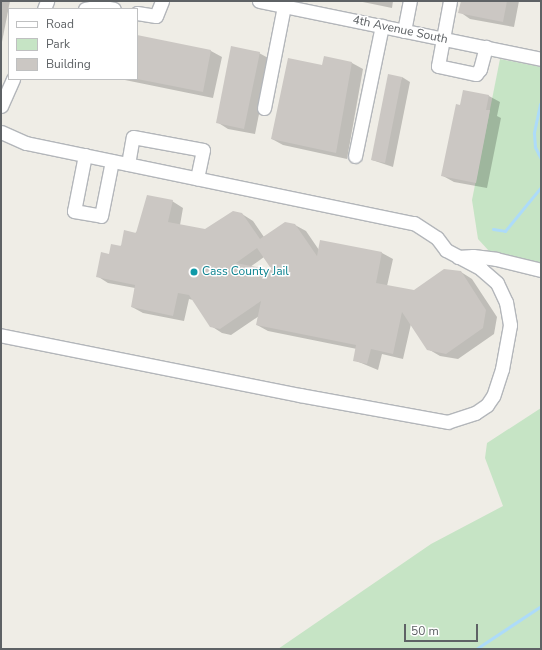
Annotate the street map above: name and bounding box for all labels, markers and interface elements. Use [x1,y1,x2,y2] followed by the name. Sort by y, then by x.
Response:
[8,8,138,80] legend
[351,13,449,47] street label: 4th Avenue South
[46,16,74,32] text: Road
[46,36,70,52] text: Park
[46,56,91,72] text: Building
[202,265,289,279] place label: Cass County Jail
[189,267,199,277] marker: Cass County Jail
[406,616,480,642] scale bar
[411,623,439,639] text: 50 m

